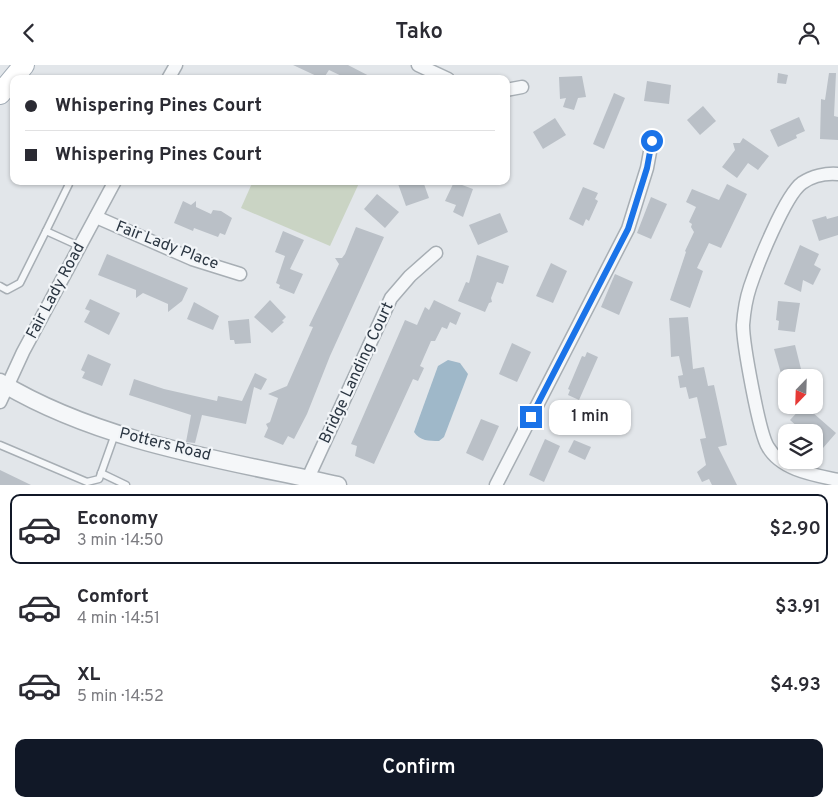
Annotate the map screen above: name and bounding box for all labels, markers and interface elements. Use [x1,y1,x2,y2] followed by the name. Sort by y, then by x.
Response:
[15,19,43,47] icon: back
[395,19,443,46] text: Tako
[795,19,823,47] icon: person
[55,94,262,118] text: Whispering Pines Court
[641,130,663,152] route start
[55,143,262,167] text: Whispering Pines Court
[113,217,221,275] street label: Fair Lady Place
[22,239,90,343] street label: Fair Lady Road
[315,299,399,447] street label: Bridge Landing Court
[778,369,822,414] north arrow
[778,369,823,469] map controls
[548,399,631,435] callout: 1 min
[520,406,542,428] route end
[571,407,609,427] text: 1 min
[117,424,213,466] street label: Potters Road
[778,424,823,469] button: layers
[17,507,62,552] icon: car
[77,507,158,531] text: Economy
[770,517,821,541] text: $2.90
[77,531,164,551] text: 3 min · 14:50
[17,585,62,630] icon: car
[77,585,149,609] text: Comfort
[775,595,821,619] text: $3.91
[77,609,160,629] text: 4 min · 14:51
[17,663,62,708] icon: car
[77,663,100,687] text: XL
[770,673,821,697] text: $4.93
[77,687,164,707] text: 5 min · 14:52
[15,739,823,797] button: Confirm

